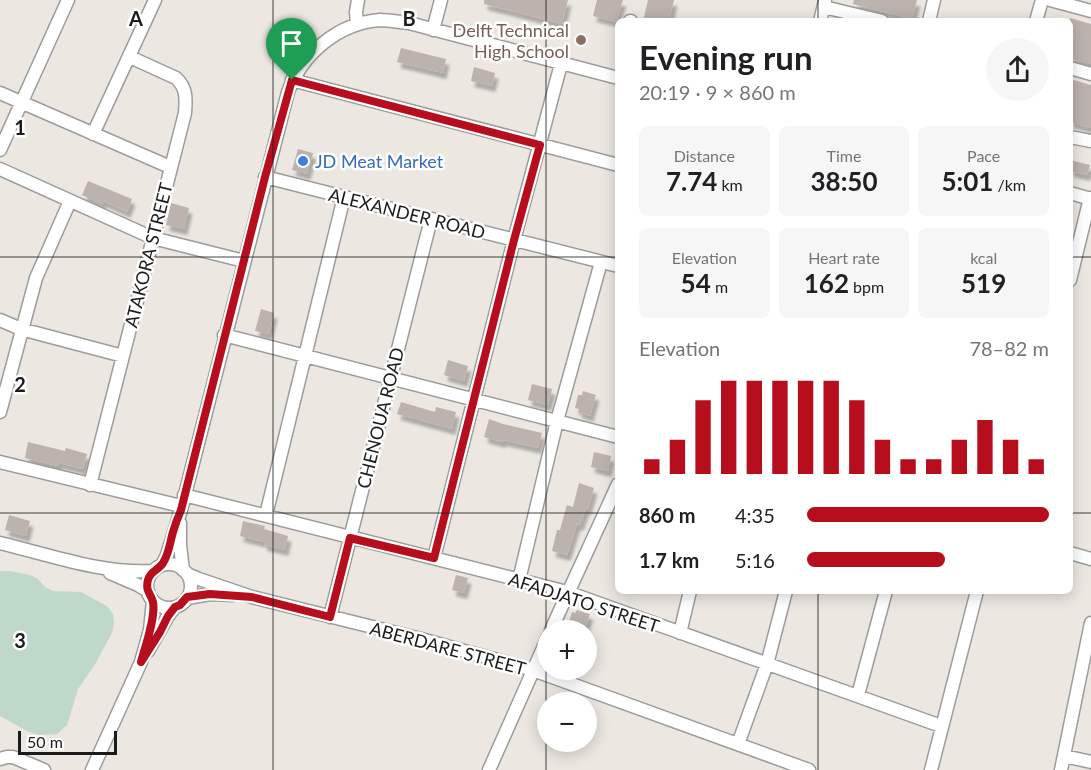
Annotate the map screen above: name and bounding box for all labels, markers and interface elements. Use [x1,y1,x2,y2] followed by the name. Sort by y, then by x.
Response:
[128,6,143,30] text: A
[402,6,416,30] text: B
[266,18,317,80] pin
[453,19,569,62] place label: Delft Technical High School
[275,27,308,60] icon: arrive
[574,33,588,47] marker: Delft Technical High School
[639,37,813,77] text: Evening run
[986,38,1049,101] button: share
[639,80,796,104] text: 20:19 · 9 × 860 m
[14,115,26,139] text: 1
[674,146,735,165] text: Distance
[827,146,861,165] text: Time
[967,146,1000,165] text: Pace
[315,150,444,172] place label: JD Meat Market
[296,154,310,168] marker: JD Meat Market
[666,165,717,197] text: 7.74
[810,165,878,197] text: 38:50
[941,165,993,197] text: 5:01
[717,175,743,194] text: km
[993,175,1026,194] text: /km
[119,180,177,330] street label: ATAKORA STREET
[326,183,488,243] street label: ALEXANDER ROAD
[672,248,737,267] text: Elevation
[808,248,880,267] text: Heart rate
[970,248,997,267] text: kcal
[681,267,711,299] text: 54
[804,267,849,299] text: 162
[961,267,1006,299] text: 519
[711,277,728,296] text: m
[849,277,884,296] text: bpm
[639,336,720,360] text: Elevation
[969,336,1049,360] text: 78–82 m
[352,345,408,491] street label: CHENOUA ROAD
[14,372,26,396] text: 2
[639,503,695,527] text: 860 m
[735,503,775,527] text: 4:35
[639,548,699,572] text: 1.7 km
[735,548,775,572] text: 5:16
[506,567,662,637] street label: AFADJATO STREET
[368,617,529,679] street label: ABERDARE STREET
[537,620,597,752] map controls
[537,620,597,680] button: +
[14,628,26,652] text: 3
[537,692,597,752] button: −
[18,728,117,756] scale bar
[27,732,63,751] text: 50 m

